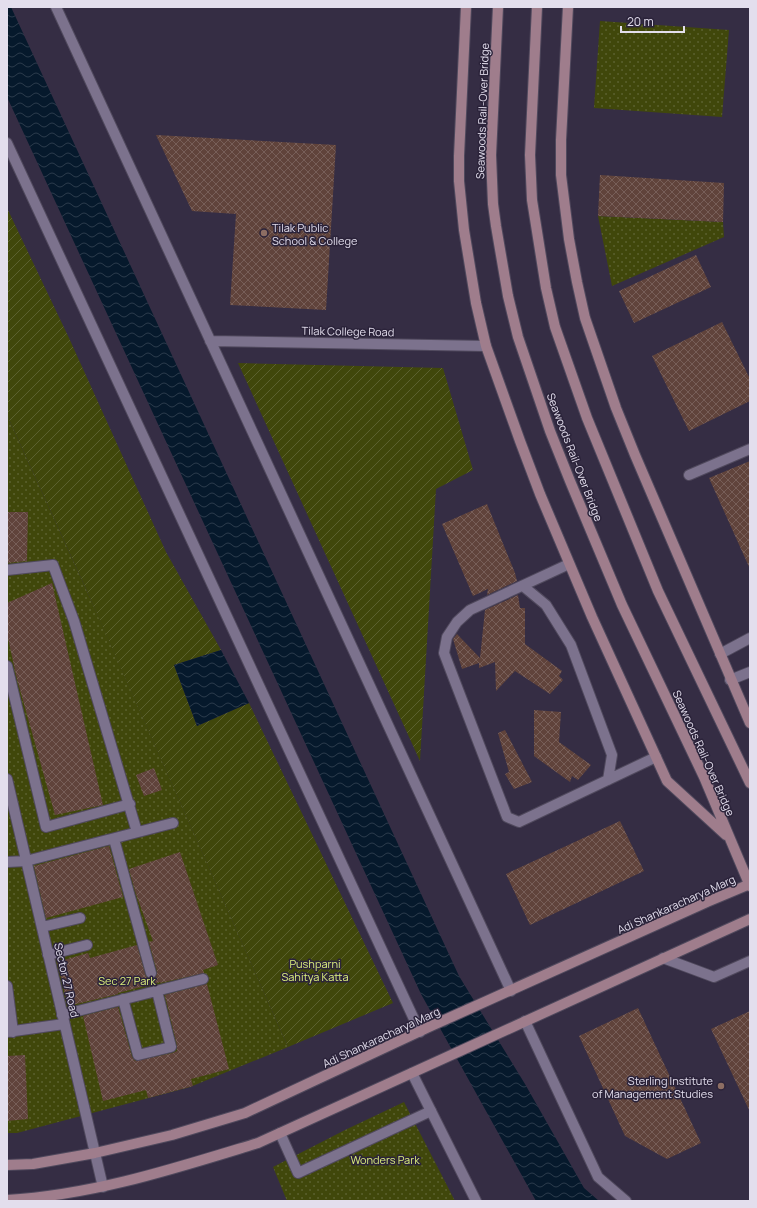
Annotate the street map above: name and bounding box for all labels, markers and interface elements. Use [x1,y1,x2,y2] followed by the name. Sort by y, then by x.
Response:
[621,8,684,34] scale bar
[627,13,654,30] text: 20 m
[472,42,492,179] street label: Seawoods Rail-Over Bridge
[272,220,358,248] place label: Tilak Public School & College
[259,228,269,238] marker: Tilak Public School & College
[302,323,394,339] street label: Tilak College Road
[544,391,607,524] street label: Seawoods Rail-Over Bridge
[669,688,739,819] street label: Seawoods Rail-Over Bridge
[615,871,737,937] street label: Adi Shankaracharya Marg
[51,941,83,1019] street label: Sector 27 Road
[281,956,349,984] park label: Pushparni Sahitya Katta
[98,973,156,988] park label: Sec 27 Park
[320,1003,442,1071] street label: Adi Shankaracharya Marg
[592,1073,714,1101] place label: Sterling Institute of Management Studies
[716,1081,726,1091] marker: Sterling Institute of Management Studies
[350,1152,420,1167] park label: Wonders Park

